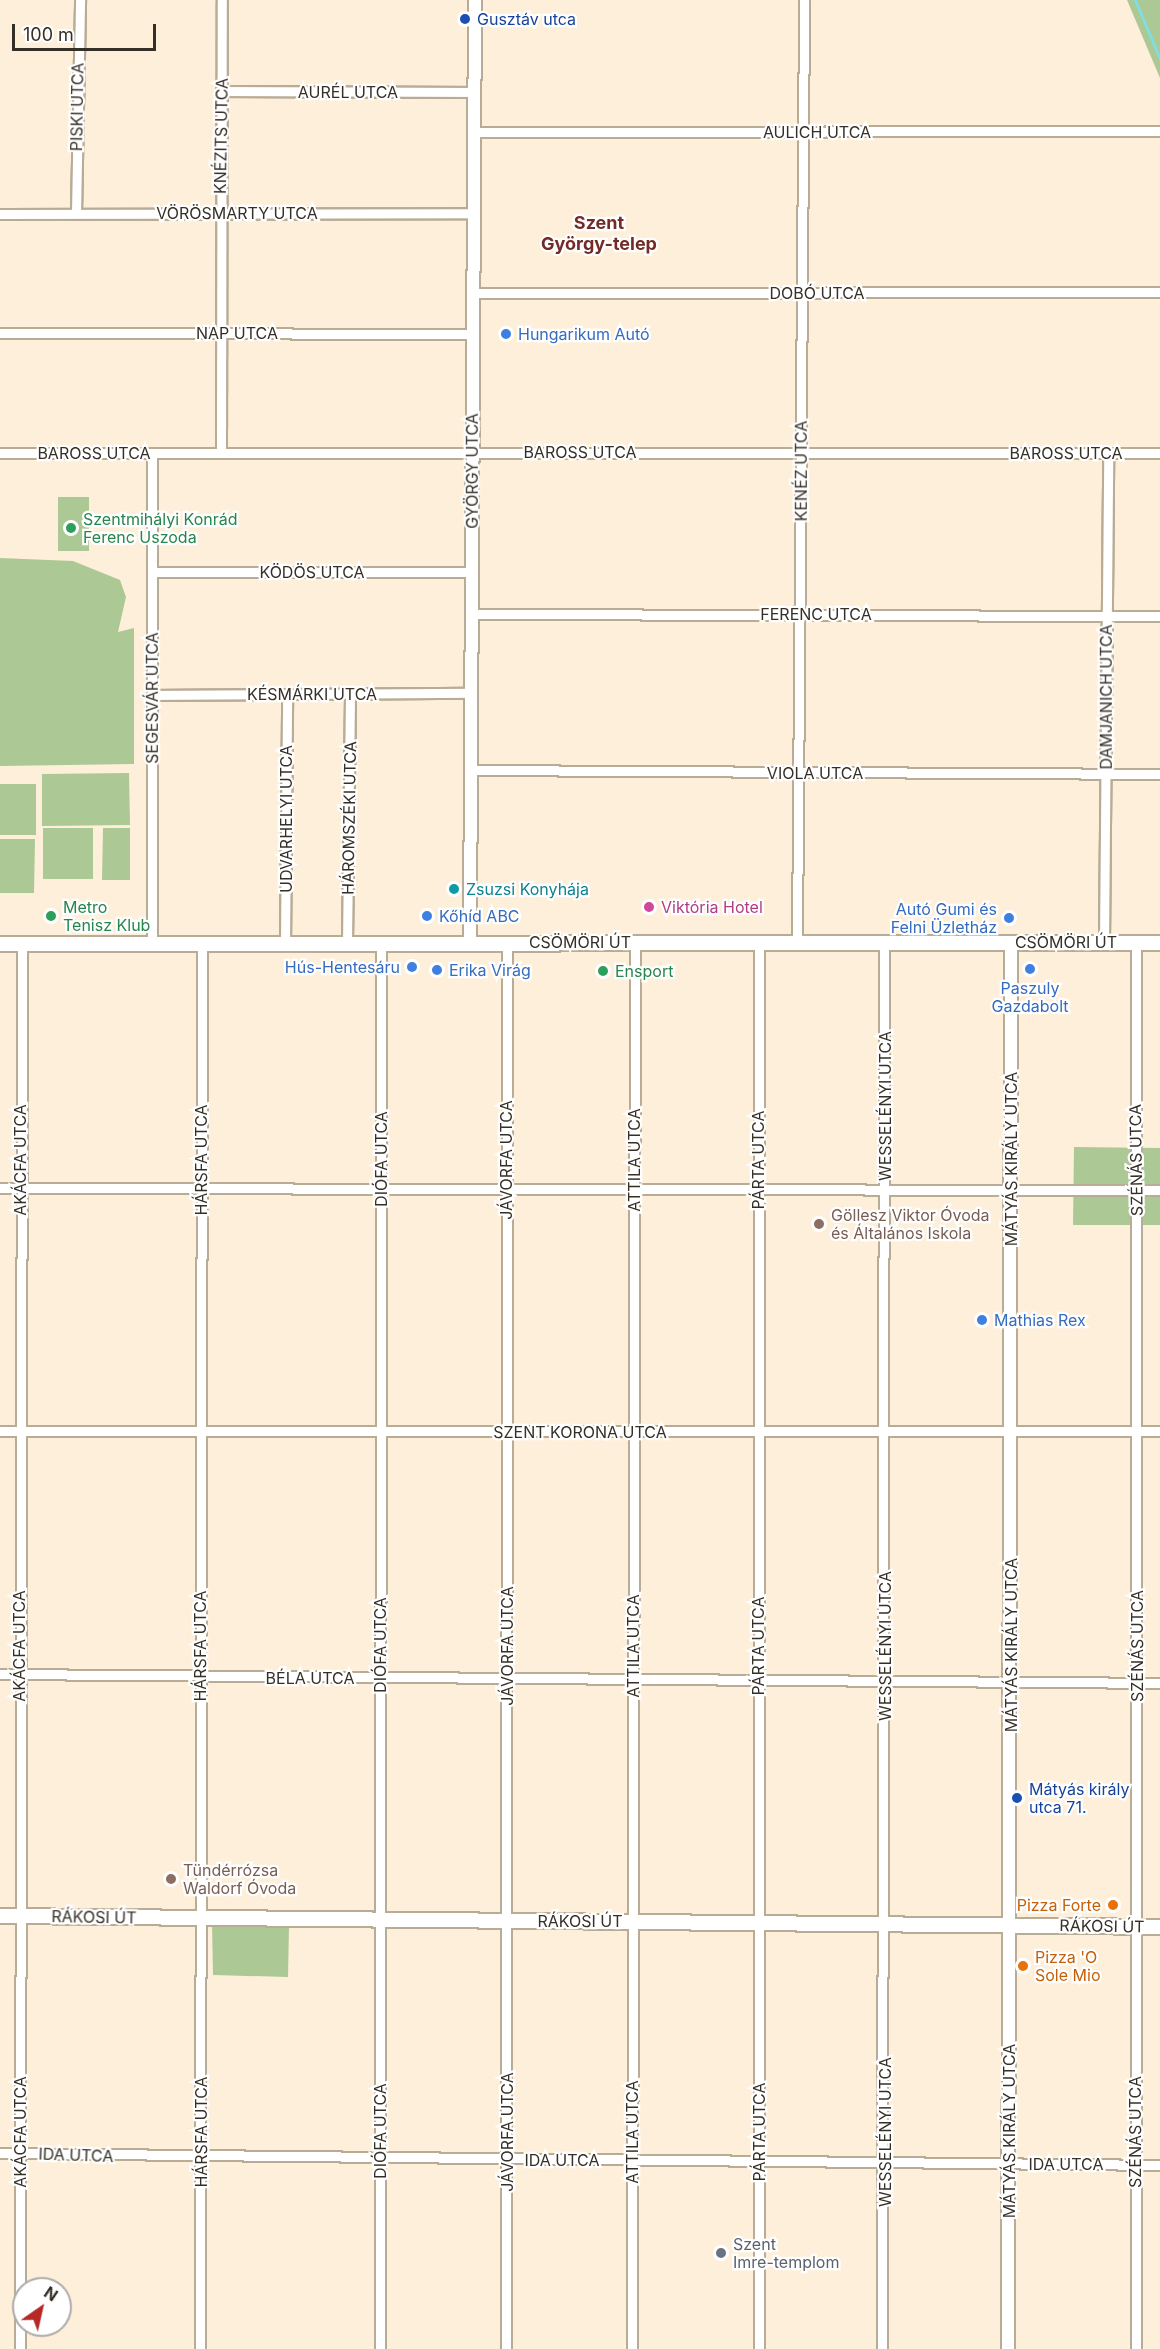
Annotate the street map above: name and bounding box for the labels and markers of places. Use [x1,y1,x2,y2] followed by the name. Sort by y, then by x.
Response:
[477,9,576,29] place label: Gusztáv utca
[458,12,472,26] marker: Gusztáv utca
[518,324,650,344] place label: Hungarikum Autó
[499,327,513,341] marker: Hungarikum Autó
[83,509,238,547] place label: Szentmihályi Konrád Ferenc Uszoda
[64,521,78,535] marker: Szentmihályi Konrád Ferenc Uszoda
[466,879,589,899] place label: Zsuzsi Konyhája
[447,882,461,896] marker: Zsuzsi Konyhája
[63,897,150,935] place label: Metro Tenisz Klub
[661,897,763,917] place label: Viktória Hotel
[891,899,997,937] place label: Autó Gumi és Felni Üzletház
[642,900,656,914] marker: Viktória Hotel
[439,906,520,926] place label: Kőhíd ABC
[44,909,58,923] marker: Metro Tenisz Klub
[420,909,434,923] marker: Kőhíd ABC
[1002,911,1016,925] marker: Autó Gumi és Felni Üzletház
[285,957,400,977] place label: Hús-Hentesáru
[405,960,419,974] marker: Hús-Hentesáru
[449,960,531,980] place label: Erika Virág
[615,961,673,981] place label: Ensport
[1023,962,1037,976] marker: Paszuly Gazdabolt
[430,963,444,977] marker: Erika Virág
[596,964,610,978] marker: Ensport
[991,978,1069,1016] place label: Paszuly Gazdabolt
[831,1205,990,1243] place label: Göllesz Viktor Óvoda és Általános Iskola
[812,1217,826,1231] marker: Göllesz Viktor Óvoda és Általános Iskola
[994,1310,1086,1330] place label: Mathias Rex
[975,1313,989,1327] marker: Mathias Rex
[1029,1779,1129,1817] place label: Mátyás király utca 71.
[1010,1791,1024,1805] marker: Mátyás király utca 71.
[183,1860,296,1898] place label: Tündérrózsa Waldorf Óvoda
[164,1872,178,1886] marker: Tündérrózsa Waldorf Óvoda
[1017,1895,1101,1915] place label: Pizza Forte
[1106,1898,1120,1912] marker: Pizza Forte
[1035,1947,1100,1985] place label: Pizza 'O Sole Mio
[1016,1959,1030,1973] marker: Pizza 'O Sole Mio
[733,2234,839,2272] place label: Szent Imre-templom
[714,2246,728,2260] marker: Szent Imre-templom

